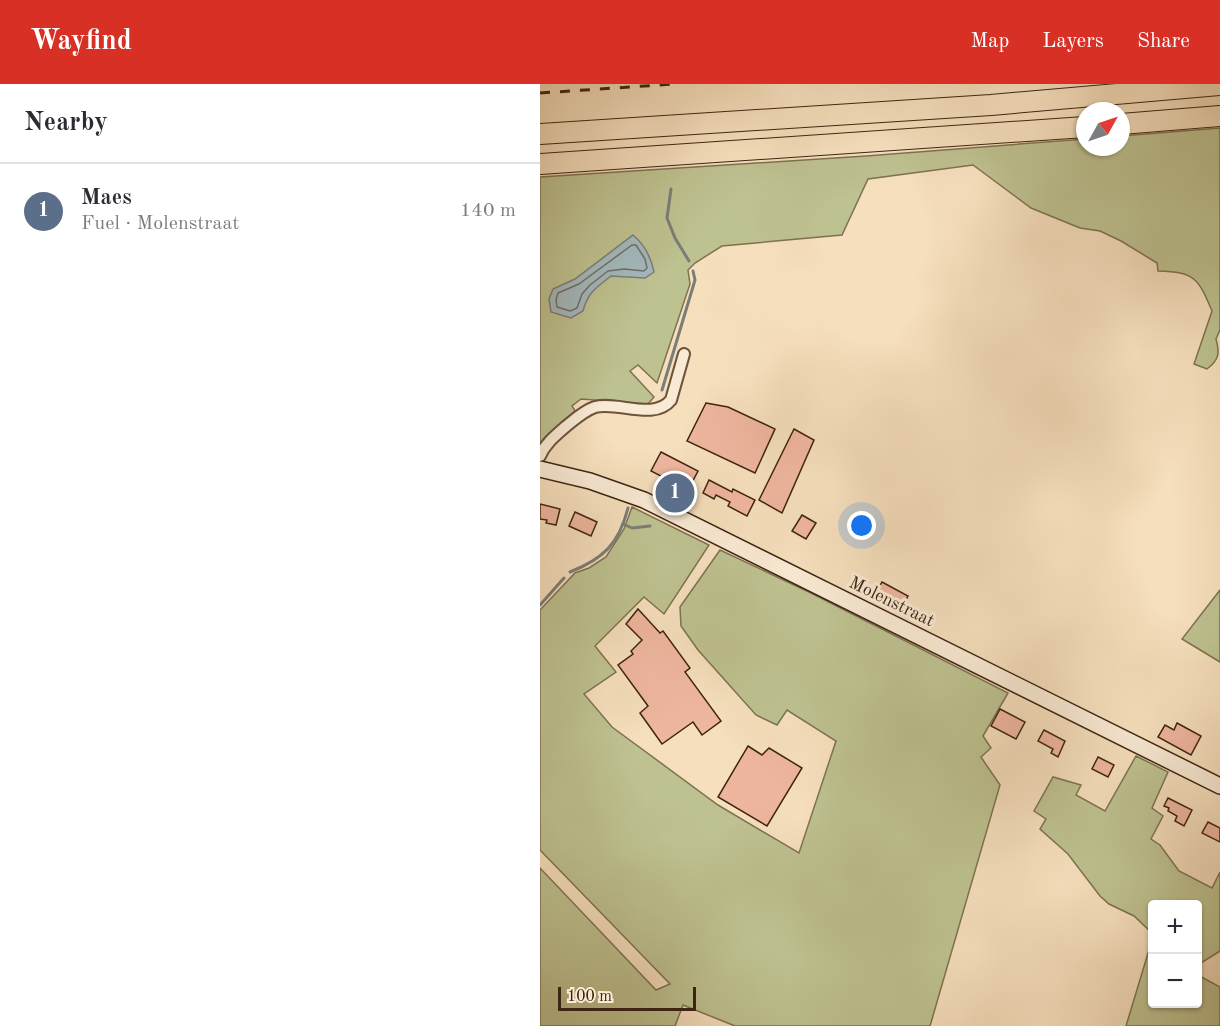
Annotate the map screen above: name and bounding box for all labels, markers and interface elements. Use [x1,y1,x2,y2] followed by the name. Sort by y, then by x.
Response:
[30,28,132,56] text: Wayfind
[970,31,1009,52] text: Map
[1042,31,1104,52] text: Layers
[1137,31,1190,52] text: Share
[1076,102,1130,156] north arrow
[24,110,108,136] text: Nearby
[81,187,132,209] text: Maes
[38,201,49,221] text: 1
[460,201,516,221] text: 140 m
[81,214,239,234] text: Fuel · Molenstraat
[656,470,694,516] pin: 1
[847,511,876,540] your location
[846,574,937,630] street label: Molenstraat
[1148,900,1202,1008] map controls
[1148,900,1202,954] button: +
[1148,954,1202,1008] button: −
[558,984,696,1012] scale bar
[567,989,612,1005] text: 100 m

